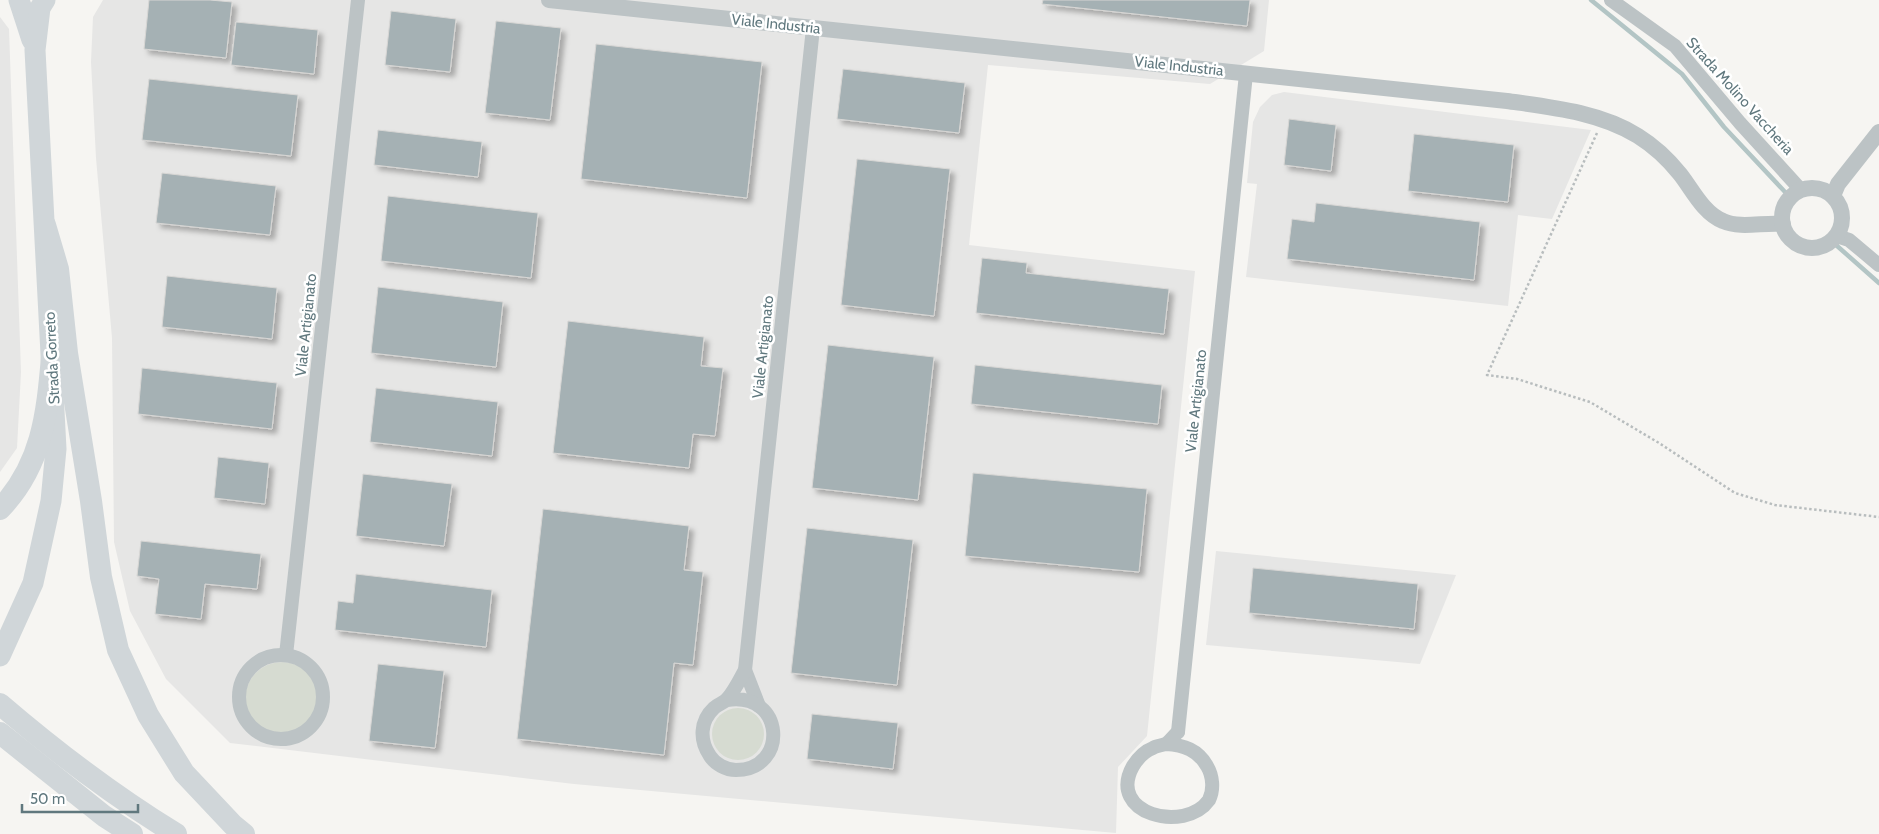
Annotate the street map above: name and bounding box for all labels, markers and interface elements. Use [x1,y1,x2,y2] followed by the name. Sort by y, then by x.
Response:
[731,10,822,38] street label: Viale Industria
[1683,34,1798,159] street label: Strada Molino Vaccheria
[1134,52,1225,80] street label: Viale Industria
[292,272,320,378] street label: Viale Artigianato
[749,294,777,400] street label: Viale Artigianato
[41,311,63,405] street label: Strada Gorreto
[1182,348,1210,454] street label: Viale Artigianato
[22,782,139,814] scale bar
[30,790,65,808] text: 50 m

